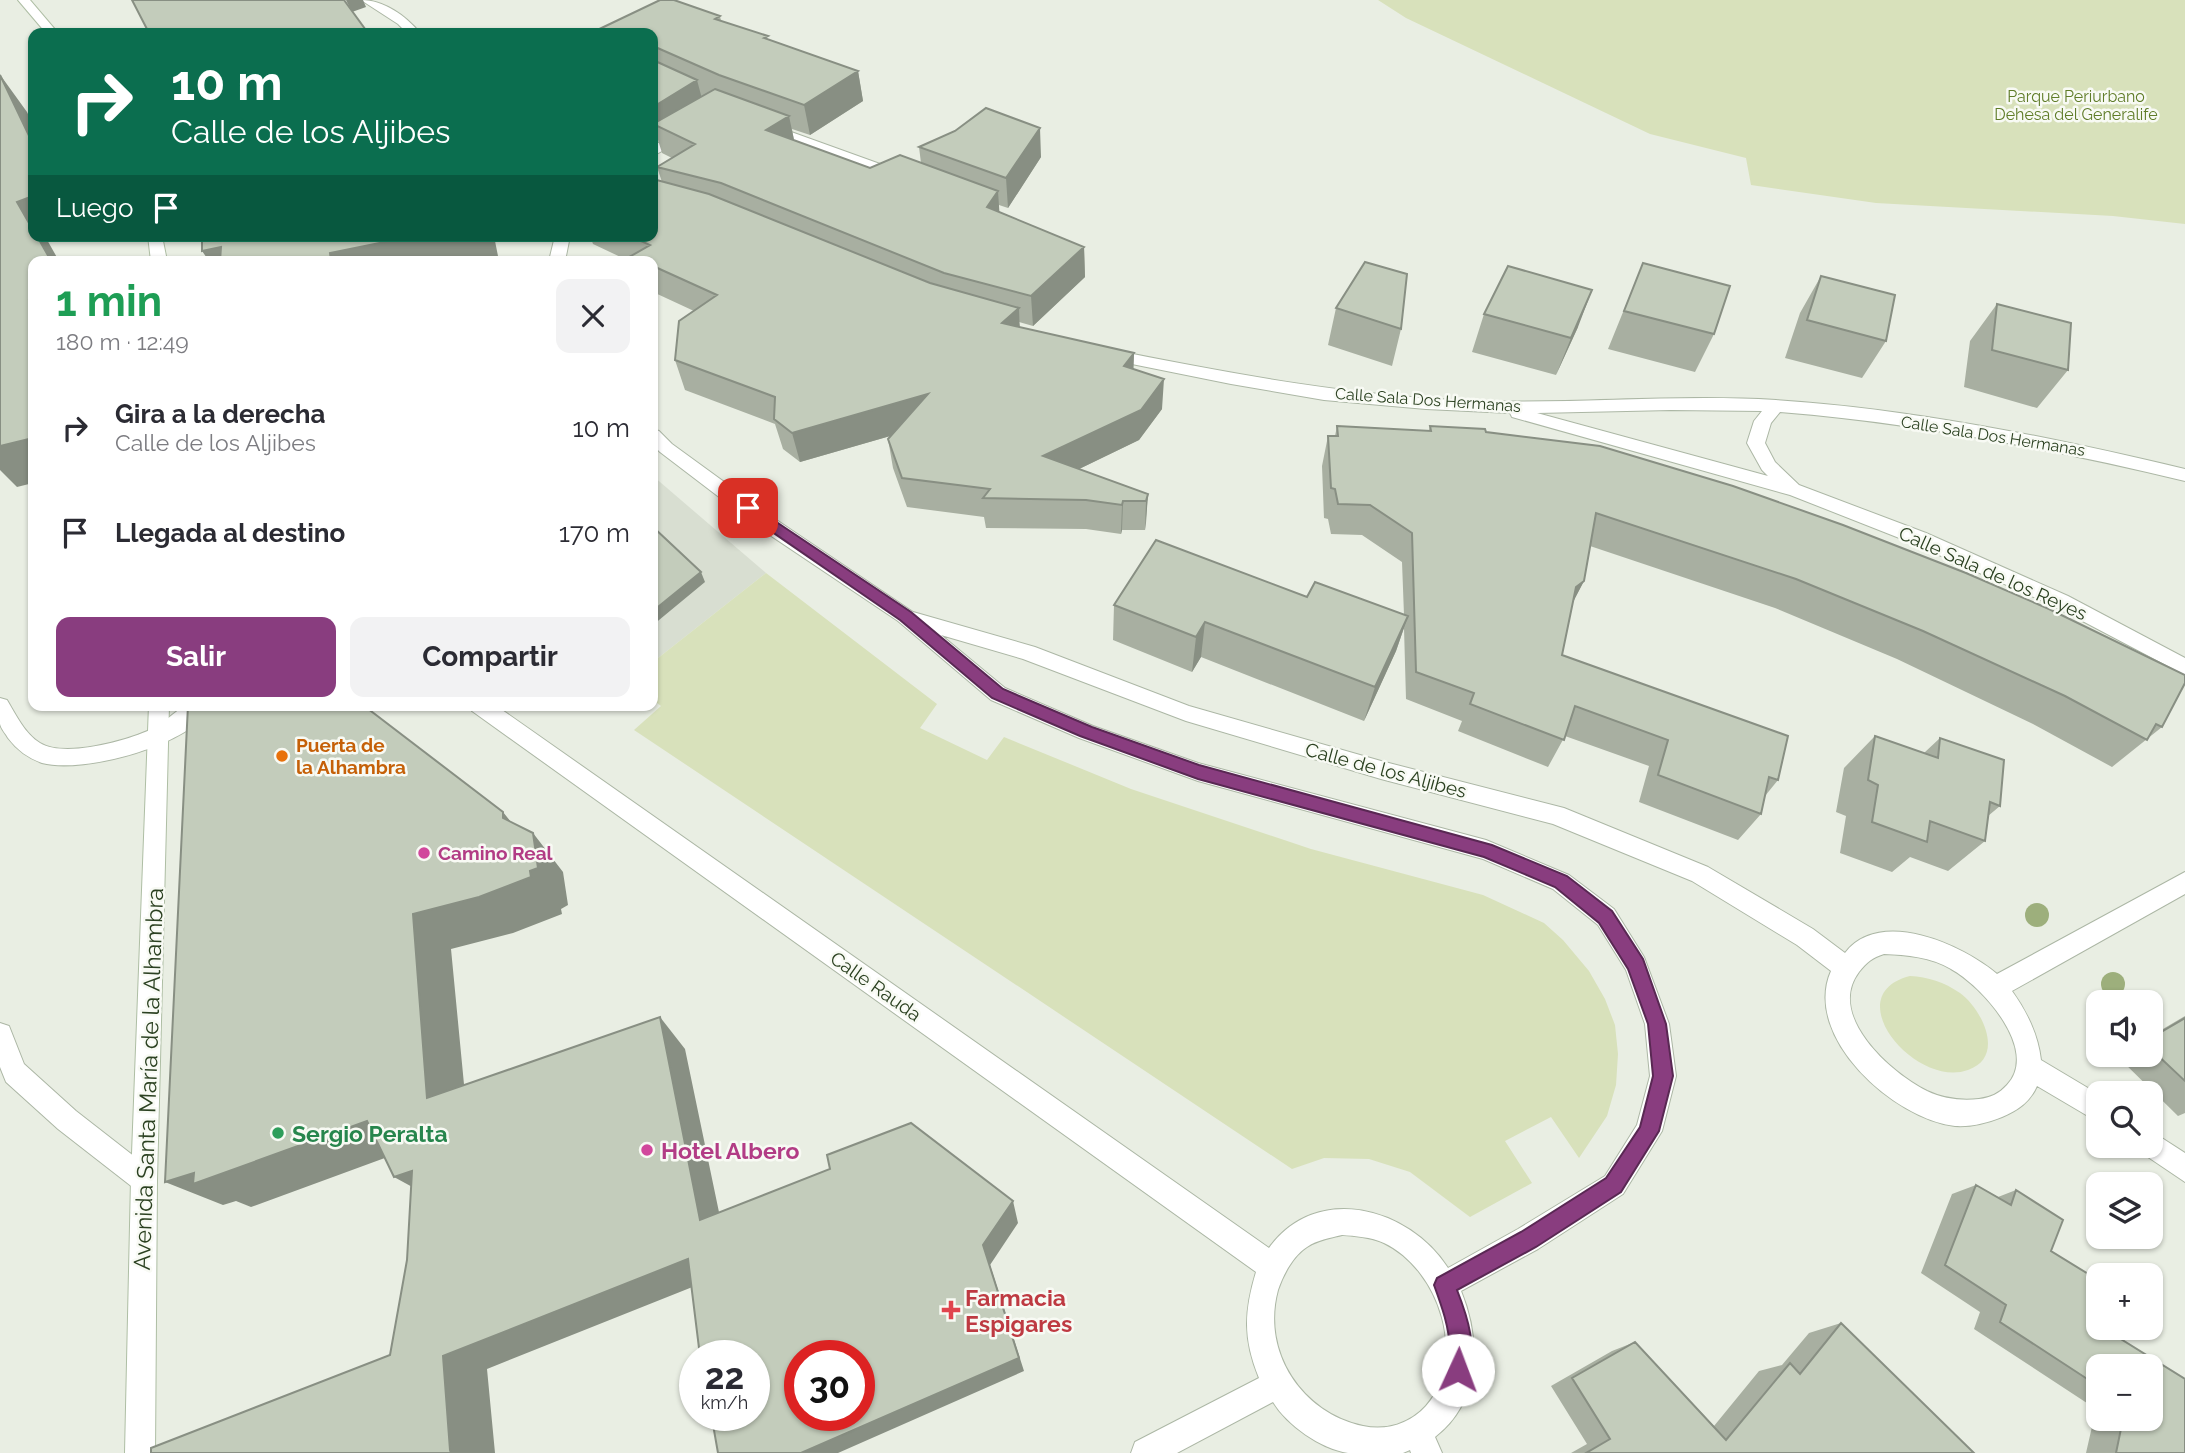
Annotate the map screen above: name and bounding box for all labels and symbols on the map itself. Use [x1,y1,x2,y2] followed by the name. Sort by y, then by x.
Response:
[1994,87,2158,124] park label: Parque Periurbano Dehesa del Generalife
[1335,384,1522,416] street label: Calle Sala Dos Hermanas
[1900,412,2087,460] street label: Calle Sala Dos Hermanas
[718,478,778,538] pin
[1896,522,2090,624] street label: Calle Sala de los Reyes
[296,734,406,778] place label: Puerta de la Alhambra
[1303,738,1469,802] street label: Calle de los Aljibes
[274,748,290,764] marker: Puerta de la Alhambra
[438,842,554,864] place label: Camino Real
[416,845,432,861] marker: Camino Real
[128,887,168,1271] street label: Avenida Santa María de la Alhambra
[826,947,926,1025] street label: Calle Rauda
[292,1120,448,1147] place label: Sergio Peralta
[270,1125,286,1141] marker: Sergio Peralta
[661,1137,799,1164] place label: Hotel Albero
[639,1142,655,1158] marker: Hotel Albero
[965,1284,1072,1337] place label: Farmacia Espigares
[943,1302,959,1318] marker: Farmacia Espigares
[1421,1333,1495,1407] position arrow
[784,1340,875,1431] speed limit sign: 30

